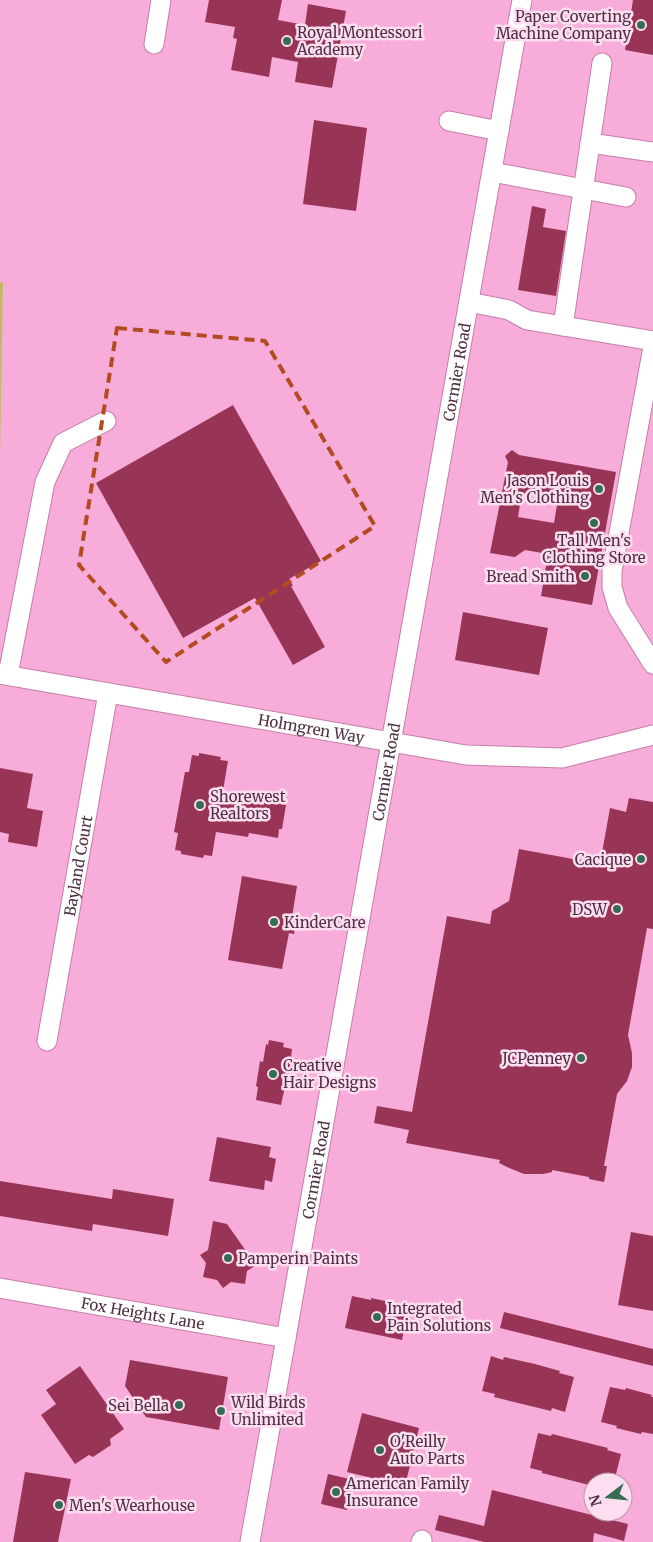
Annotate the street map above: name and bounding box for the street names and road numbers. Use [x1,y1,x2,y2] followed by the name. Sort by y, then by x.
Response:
[438,321,474,423] street label: Cormier Road
[257,710,366,747] street label: Holmgren Way
[368,721,404,822] street label: Cormier Road
[60,814,96,918] street label: Bayland Court
[298,1119,334,1220] street label: Cormier Road
[80,1293,206,1333] street label: Fox Heights Lane

